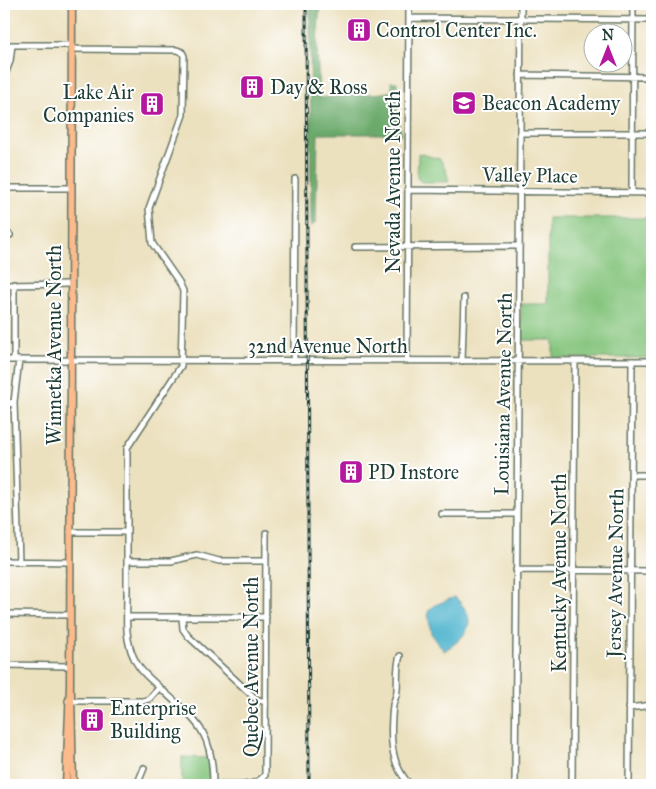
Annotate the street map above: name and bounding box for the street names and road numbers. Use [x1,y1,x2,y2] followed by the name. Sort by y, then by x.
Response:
[381,91,405,273] street label: Nevada Avenue North
[481,162,578,188] street label: Valley Place
[42,245,66,445] street label: Winnetka Avenue North
[489,292,517,496] street label: Louisiana Avenue North
[248,334,408,358] street label: 32nd Avenue North
[547,473,571,673] street label: Kentucky Avenue North
[601,488,629,660] street label: Jersey Avenue North
[239,577,263,757] street label: Quebec Avenue North

